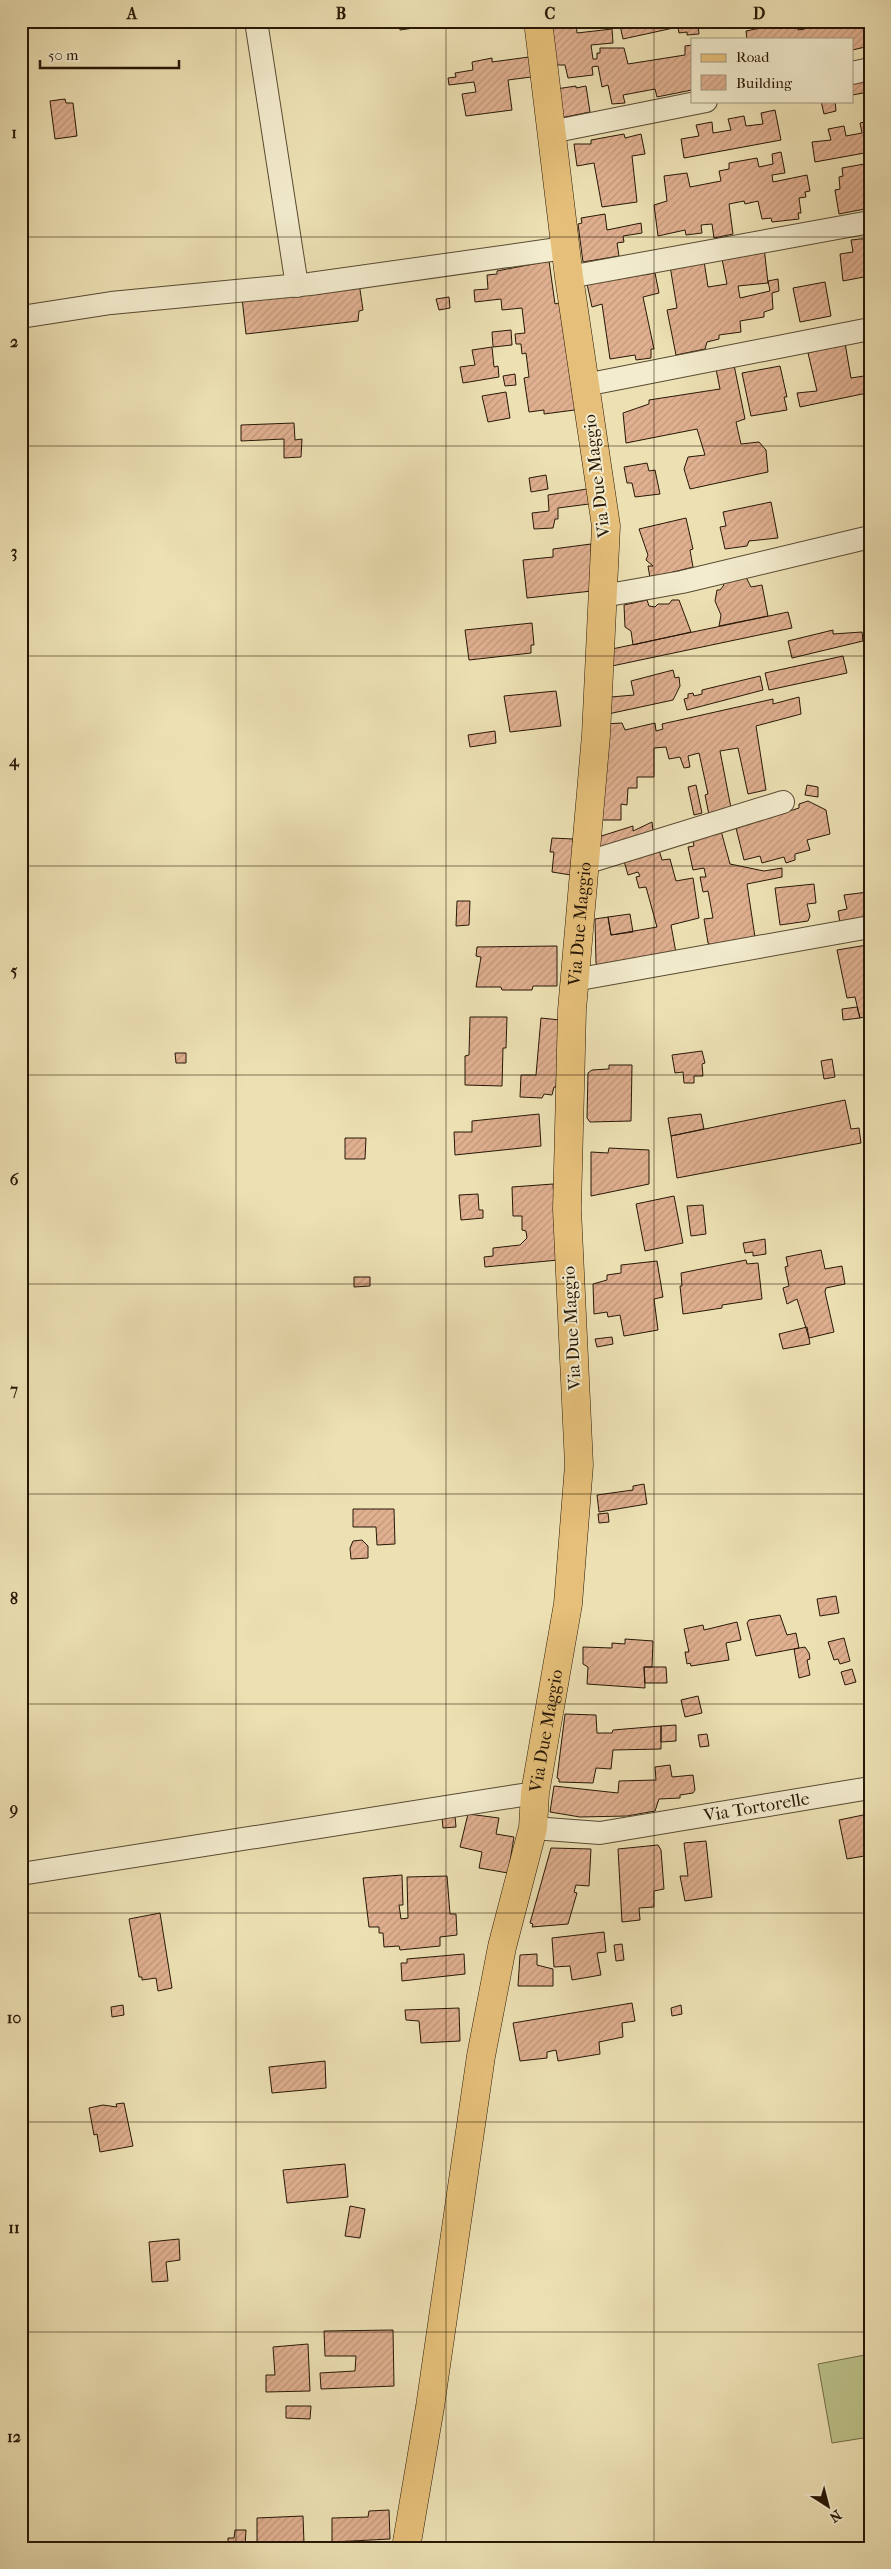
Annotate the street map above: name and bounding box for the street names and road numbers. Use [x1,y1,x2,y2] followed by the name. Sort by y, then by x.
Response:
[579,413,615,540] street label: Via Due Maggio
[564,861,595,988] street label: Via Due Maggio
[558,1265,586,1392] street label: Via Due Maggio
[525,1668,567,1795] street label: Via Due Maggio
[701,1788,811,1826] street label: Via Tortorelle

